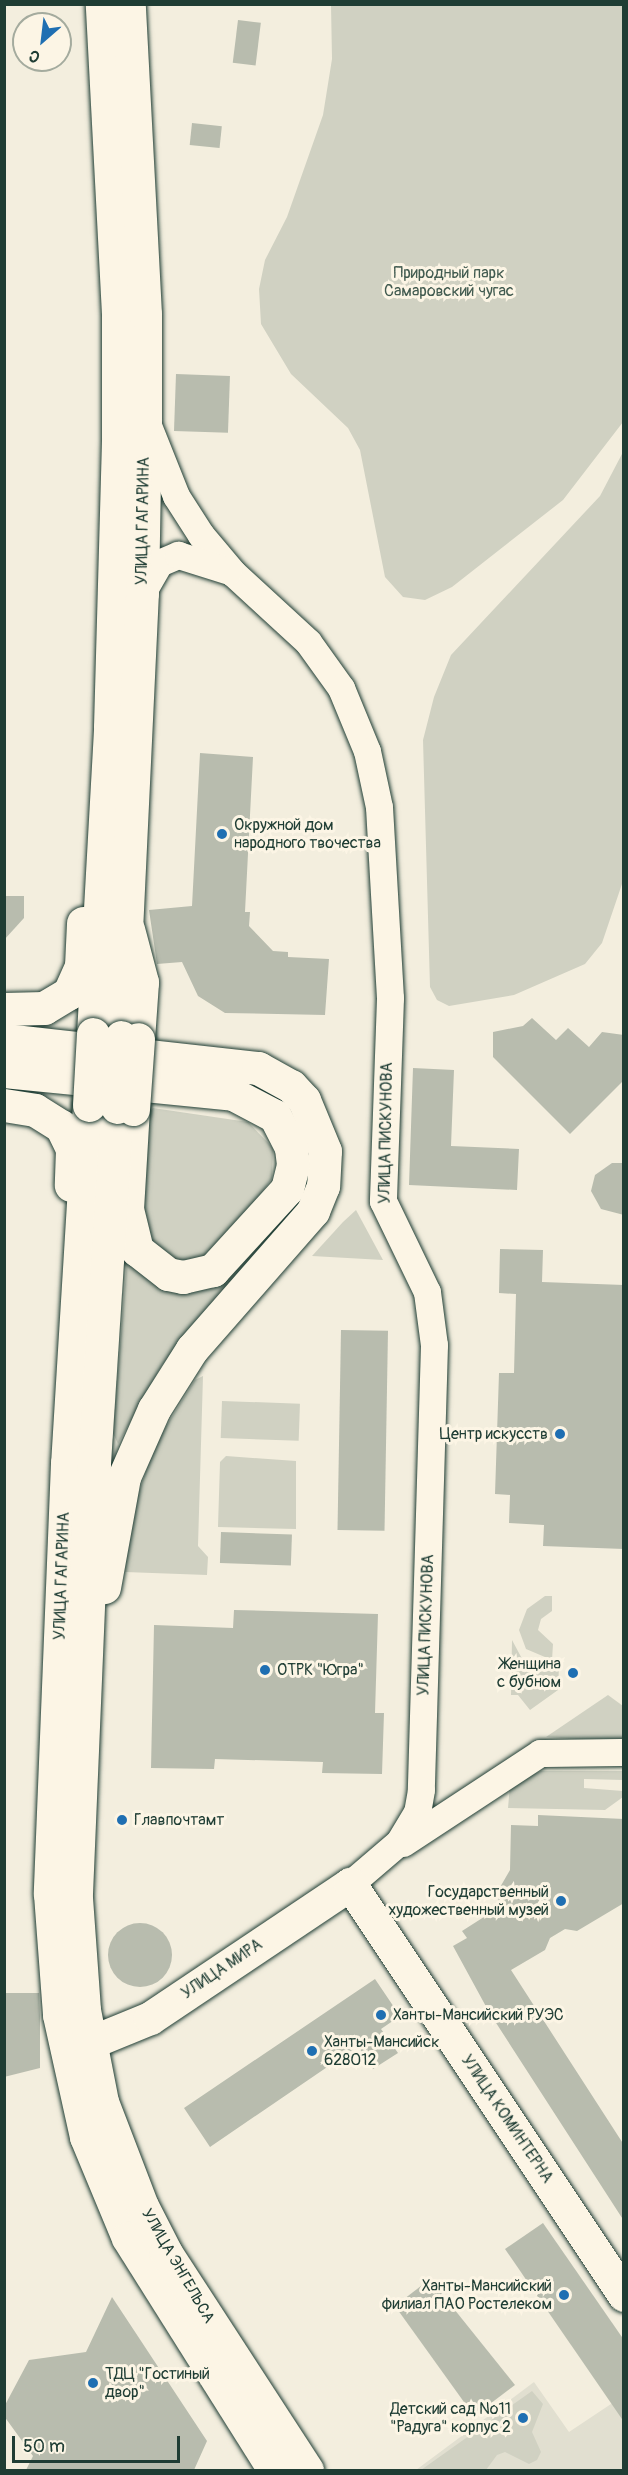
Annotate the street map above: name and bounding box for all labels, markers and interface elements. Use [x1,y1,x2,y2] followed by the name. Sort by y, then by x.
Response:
[12,12,72,72] north arrow
[25,45,44,67] text: С
[384,263,514,301] park label: Природный парк Самаровский чугас
[132,457,154,585] street label: УЛИЦА ГАГАРИНА
[234,815,381,853] place label: Окружной дом народного твочества
[215,827,229,841] marker: Окружной дом народного твочества
[375,1062,397,1204] street label: УЛИЦА ПИСКУНОВА
[440,1424,548,1444] place label: Центр искусств
[553,1427,567,1441] marker: Центр искусств
[50,1512,74,1640] street label: УЛИЦА ГАГАРИНА
[414,1554,438,1696] street label: УЛИЦА ПИСКУНОВА
[497,1654,561,1692] place label: Женщина с бубном
[277,1660,364,1680] place label: ОТРК "Югра"
[258,1663,272,1677] marker: ОТРК "Югра"
[566,1666,580,1680] marker: Женщина с бубном
[134,1810,224,1830] place label: Главпочтамт
[115,1813,129,1827] marker: Главпочтамт
[388,1882,549,1920] place label: Государственный художественный музей
[554,1894,568,1908] marker: Государственный художественный музей
[178,1935,266,2003] street label: УЛИЦА МИРА
[393,2005,564,2025] place label: Ханты-Мансийский РУЭС
[374,2008,388,2022] marker: Ханты-Мансийский РУЭС
[324,2032,439,2070] place label: Ханты-Мансийск 628012
[305,2044,319,2058] marker: Ханты-Мансийск 628012
[457,2051,557,2187] street label: УЛИЦА КОМИНТЕРНА
[137,2205,219,2327] street label: УЛИЦА ЭНГЕЛЬСА
[381,2276,552,2314] place label: Ханты-Мансийский филиал ПАО Ростелеком
[557,2288,571,2302] marker: Ханты-Мансийский филиал ПАО Ростелеком
[105,2364,210,2402] place label: ТДЦ "Гостиный двор"
[86,2376,100,2390] marker: ТДЦ "Гостиный двор"
[390,2399,511,2437] place label: Детский сад №11 "Радуга" корпус 2
[516,2411,530,2425] marker: Детский сад №11 "Радуга" корпус 2
[15,2424,183,2462] scale bar
[23,2435,65,2458] text: 50 m

